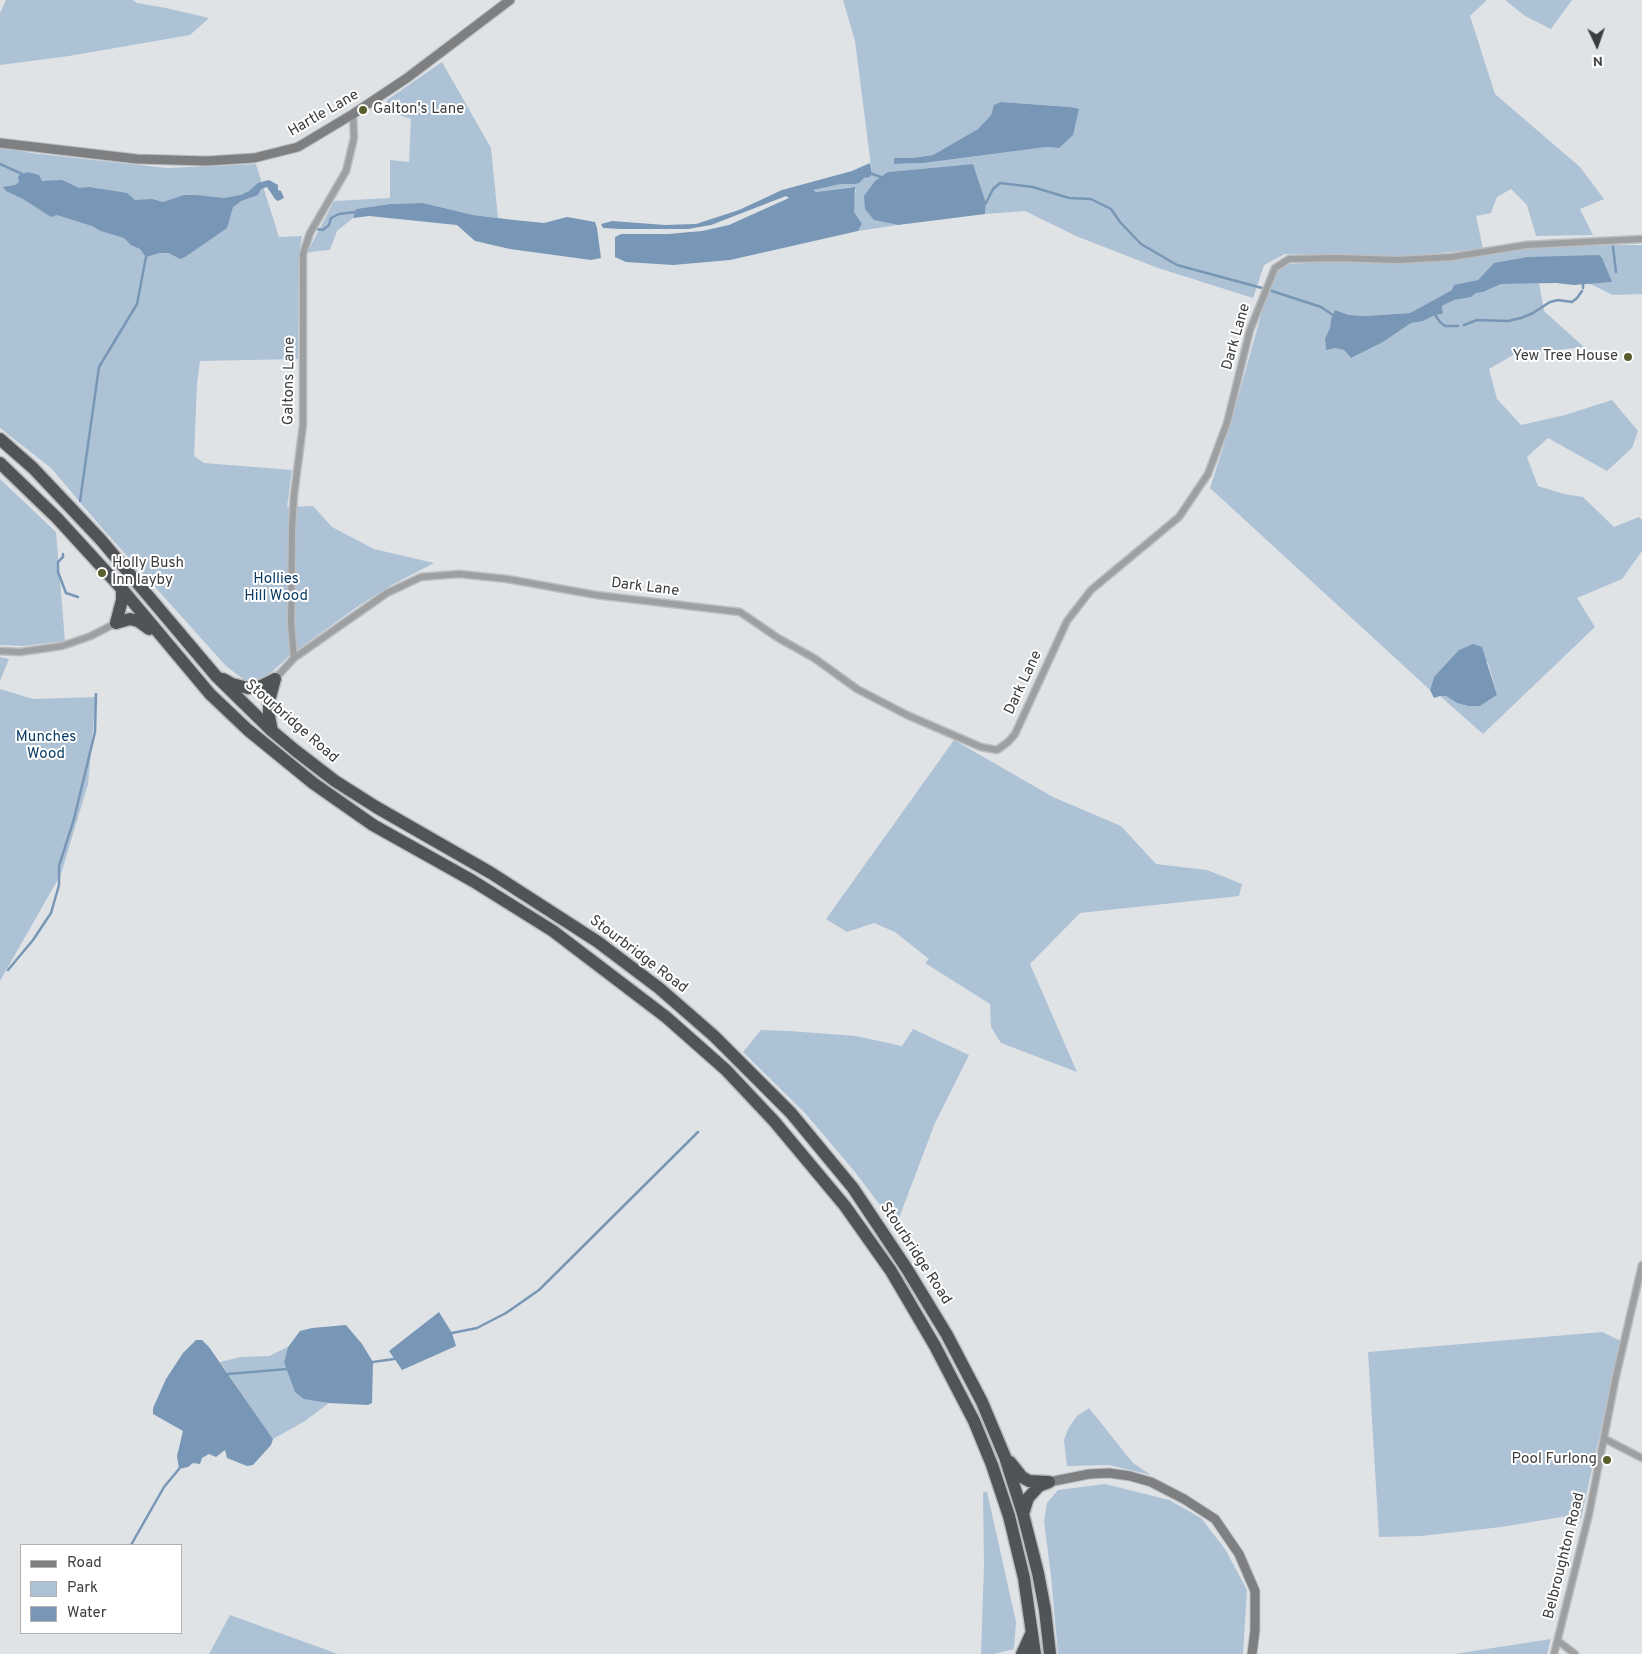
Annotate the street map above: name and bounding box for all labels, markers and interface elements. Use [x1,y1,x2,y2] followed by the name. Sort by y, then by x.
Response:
[1572,20,1622,70] north arrow
[1592,52,1603,69] text: N
[286,87,362,141] street label: Hartle Lane
[373,101,464,119] place label: Galton's Lane
[357,104,369,116] marker: Galton's Lane
[1219,302,1255,372] street label: Dark Lane
[280,337,300,425] street label: Galtons Lane
[1513,348,1618,366] place label: Yew Tree House
[1622,351,1634,363] marker: Yew Tree House
[112,555,184,590] place label: Holly Bush Inn layby
[96,567,108,579] marker: Holly Bush Inn layby
[244,571,308,606] park label: Hollies Hill Wood
[610,575,680,601] street label: Dark Lane
[1001,648,1047,718] street label: Dark Lane
[241,676,341,768] street label: Stourbridge Road
[16,729,76,764] park label: Munches Wood
[585,912,691,998] street label: Stourbridge Road
[875,1200,955,1308] street label: Stourbridge Road
[1512,1451,1597,1469] place label: Pool Furlong
[1601,1454,1613,1466] marker: Pool Furlong
[1541,1491,1589,1621] street label: Belbroughton Road
[20,1544,182,1634] legend
[67,1554,102,1573] text: Road
[67,1579,98,1598] text: Park
[67,1604,106,1623] text: Water

